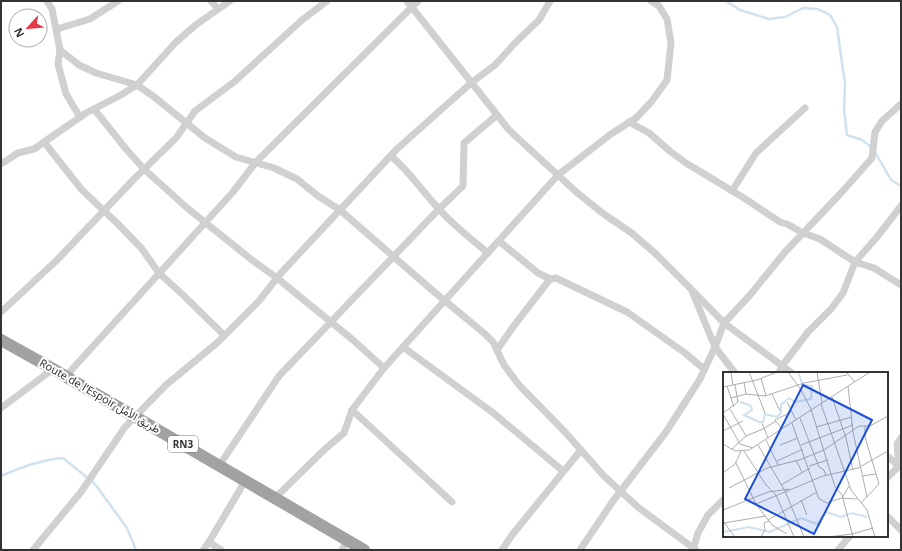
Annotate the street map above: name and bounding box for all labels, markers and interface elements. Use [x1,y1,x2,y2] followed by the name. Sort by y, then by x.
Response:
[8,8,48,48] north arrow
[10,25,27,40] text: N
[37,355,163,436] street label: Route de l’Espoir طريق الأمل
[723,372,888,537] inset map
[168,436,198,452] road number: RN3

